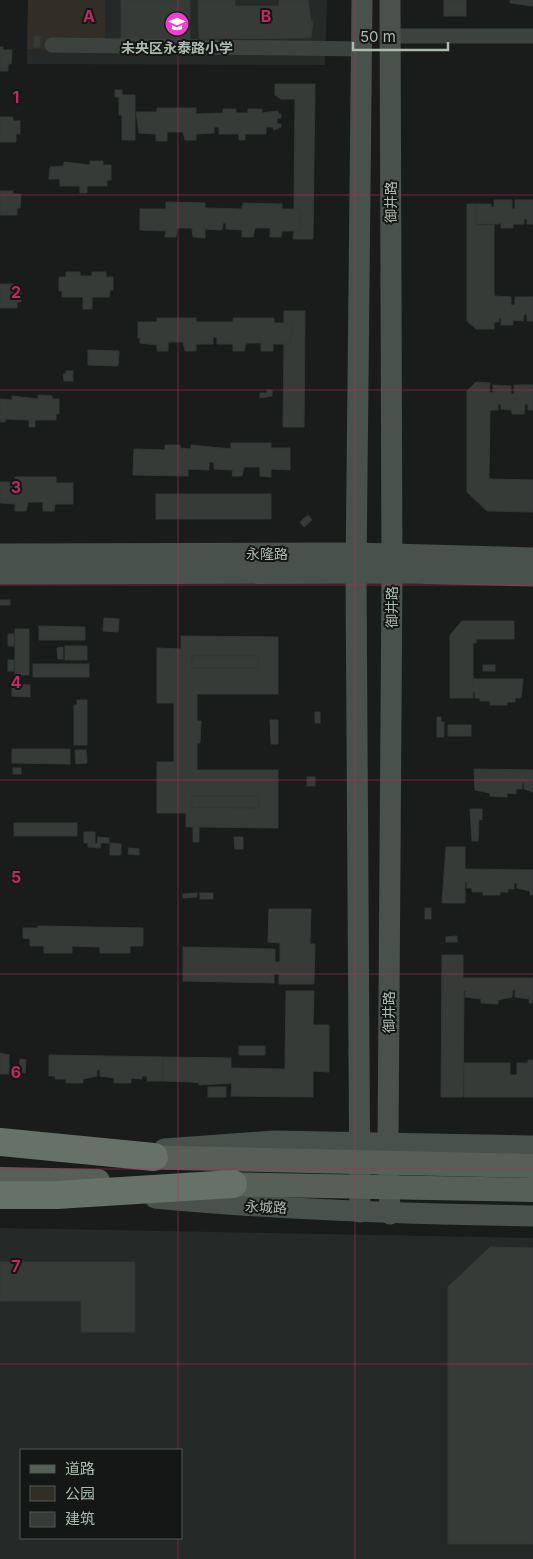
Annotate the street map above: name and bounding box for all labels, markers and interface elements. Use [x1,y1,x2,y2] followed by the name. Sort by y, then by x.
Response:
[83,6,95,26] text: A
[261,6,271,26] text: B
[164,11,190,37] school or university icon: 未央区永泰路小学
[353,20,448,52] scale bar
[360,27,396,46] text: 50 m
[121,39,233,56] place label: 未央区永泰路小学
[13,87,19,107] text: 1
[382,181,399,223] street label: 御井路
[11,282,21,302] text: 2
[11,477,21,497] text: 3
[246,545,288,562] street label: 永隆路
[383,586,400,628] street label: 御井路
[11,672,22,692] text: 4
[11,867,21,887] text: 5
[380,991,397,1033] street label: 御井路
[11,1062,21,1082] text: 6
[245,1197,287,1216] street label: 永城路
[11,1256,21,1276] text: 7
[20,1449,182,1539] legend
[65,1459,95,1478] text: 道路
[65,1484,95,1503] text: 公园
[65,1509,95,1528] text: 建筑

